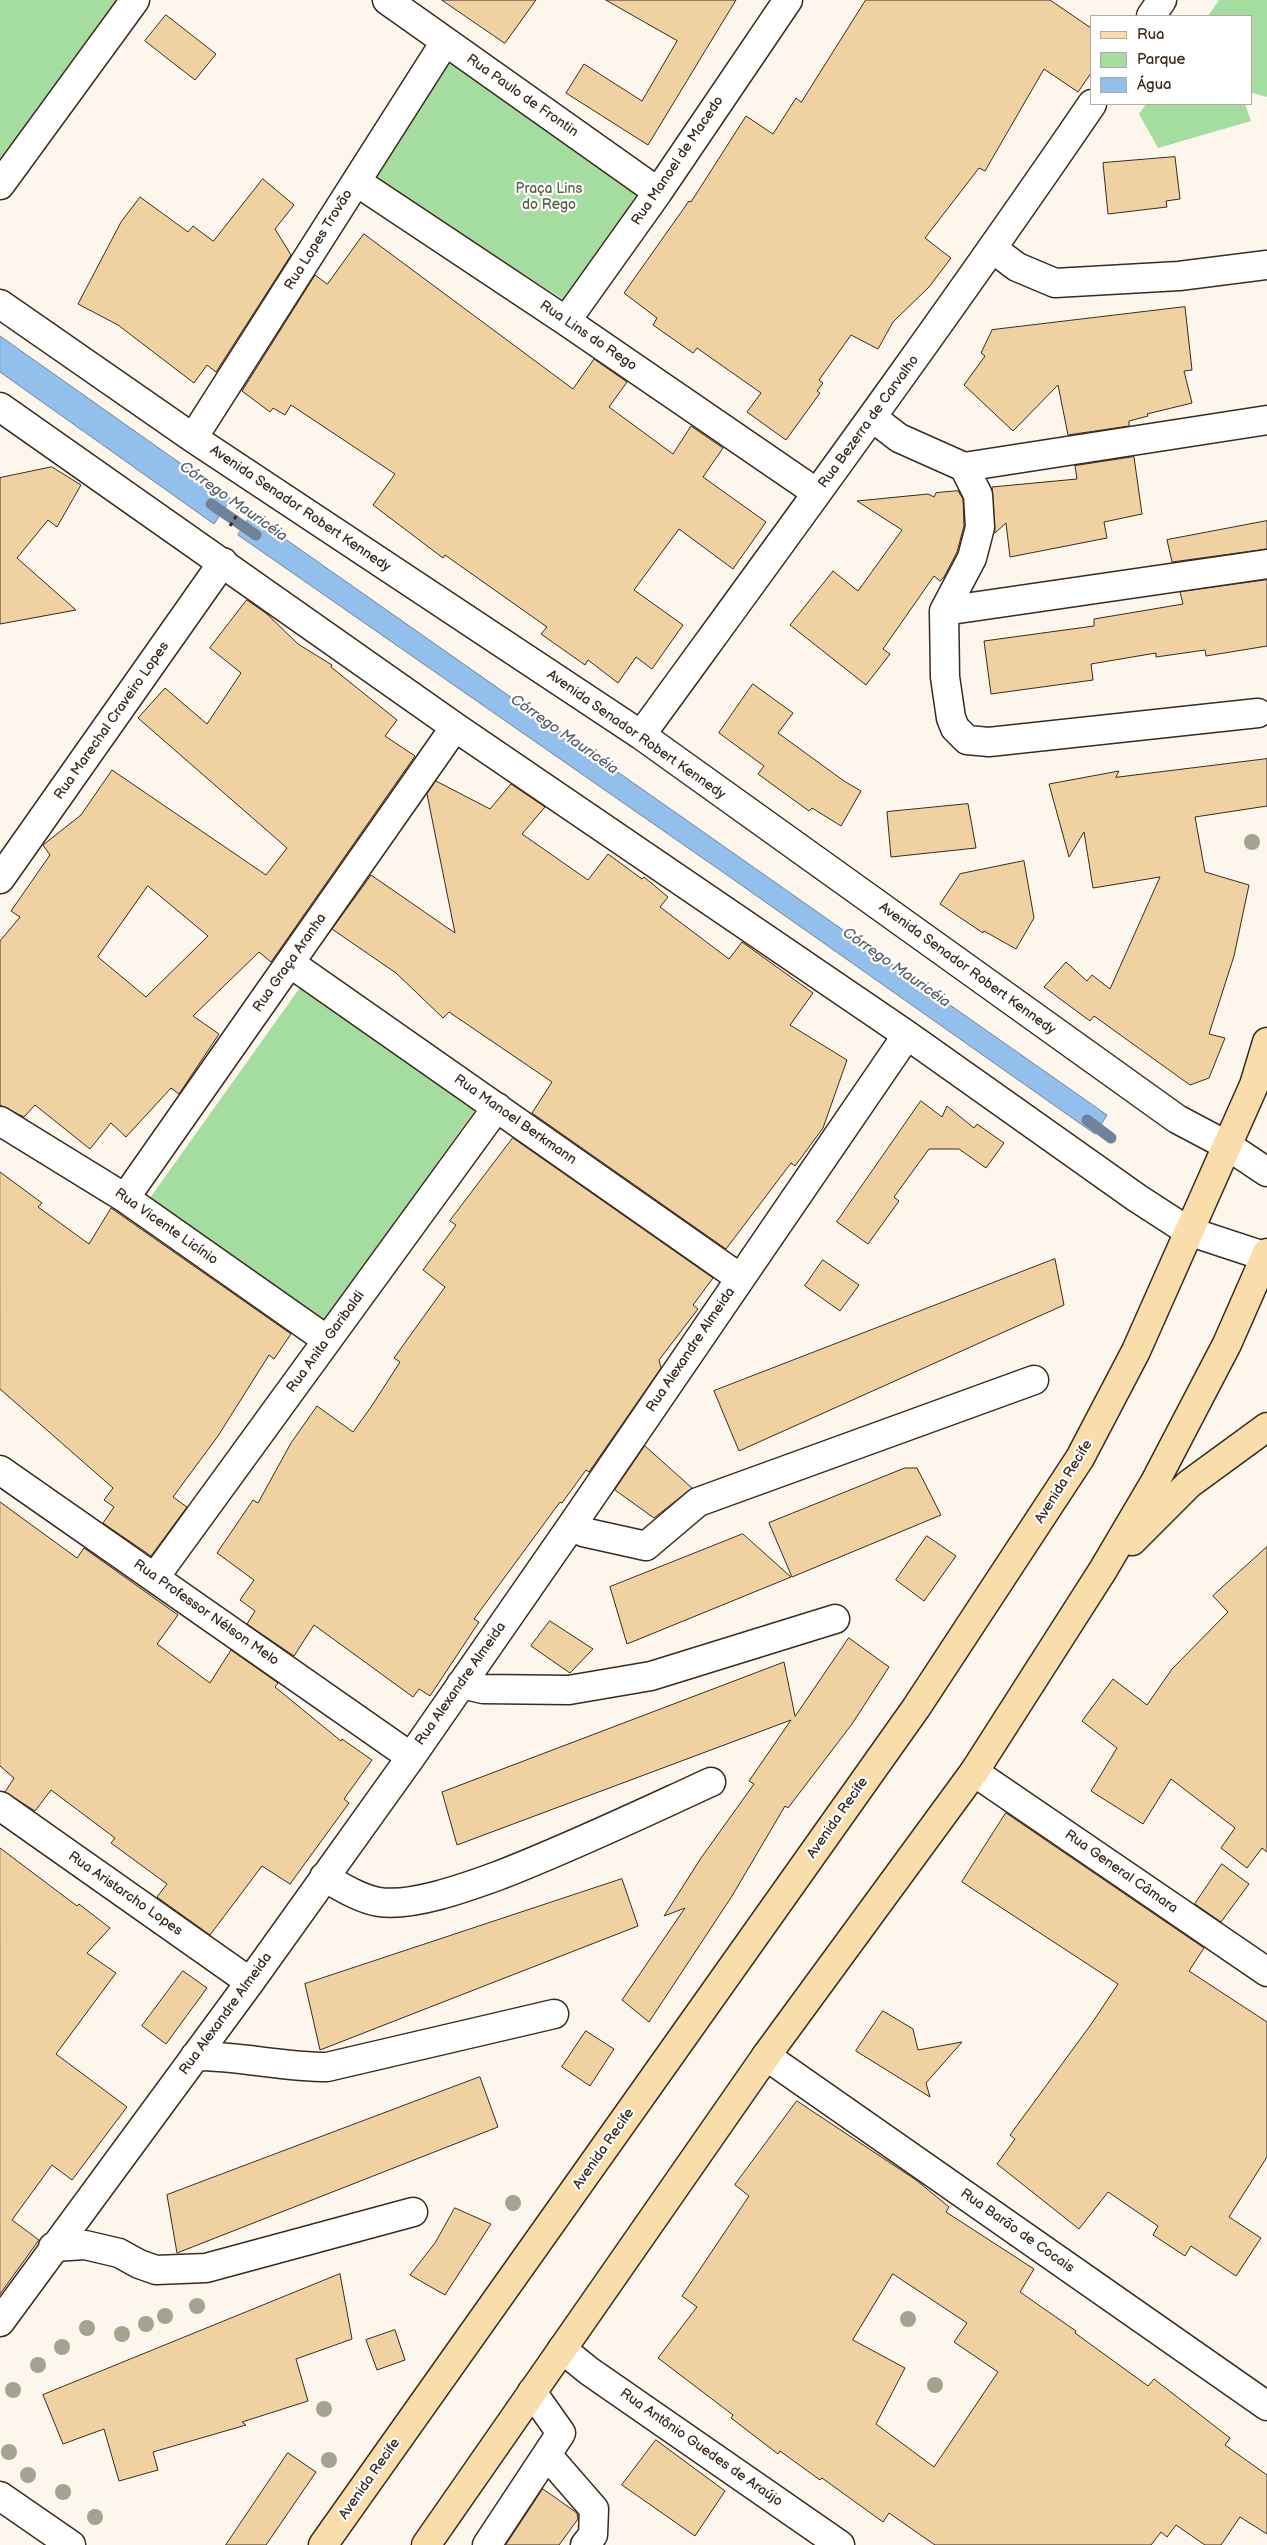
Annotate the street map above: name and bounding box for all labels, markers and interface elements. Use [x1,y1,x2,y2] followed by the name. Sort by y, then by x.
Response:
[1090,15,1252,105] legend
[1137,25,1165,44] text: Rua
[1137,50,1185,69] text: Parque
[463,51,581,141] street label: Rua Paulo de Frontin
[1137,75,1172,94] text: Água
[628,93,728,229] street label: Rua Manoel de Macedo
[516,181,582,213] park label: Praça Lins do Rego
[281,187,357,293] street label: Rua Lopes Trovão
[536,297,640,375] street label: Rua Lins do Rego
[815,352,923,492] street label: Rua Bezerra de Carvalho
[206,442,394,576] street label: Avenida Senador Robert Kennedy
[176,458,290,546] water label: Córrego Mauricéia
[51,639,173,803] street label: Rua Marechal Craveiro Lopes
[543,667,729,803] street label: Avenida Senador Robert Kennedy
[507,691,621,779] water label: Córrego Mauricéia
[875,899,1059,1039] street label: Avenida Senador Robert Kennedy
[250,910,330,1016] street label: Rua Graça Aranha
[839,924,953,1012] water label: Córrego Mauricéia
[451,1071,579,1169] street label: Rua Manoel Berkmann
[111,1185,221,1269] street label: Rua Vicente Licínio
[643,1284,739,1416] street label: Rua Alexandre Almeida
[283,1288,369,1396] street label: Rua Anita Garibaldi
[1032,1437,1096,1527] street label: Avenida Recife
[130,1556,282,1670] street label: Rua Professor Nélson Melo
[412,1619,510,1749] street label: Rua Alexandre Almeida
[804,1774,872,1862] street label: Avenida Recife
[1061,1827,1181,1917] street label: Rua General Câmara
[65,1848,185,1940] street label: Rua Aristarcho Lopes
[176,1950,276,2078] street label: Rua Alexandre Almeida
[570,2105,638,2193] street label: Avenida Recife
[957,2185,1077,2277] street label: Rua Barão de Cocais
[617,2385,785,2511] street label: Rua Antônio Guedes de Araújo
[336,2435,404,2523] street label: Avenida Recife

